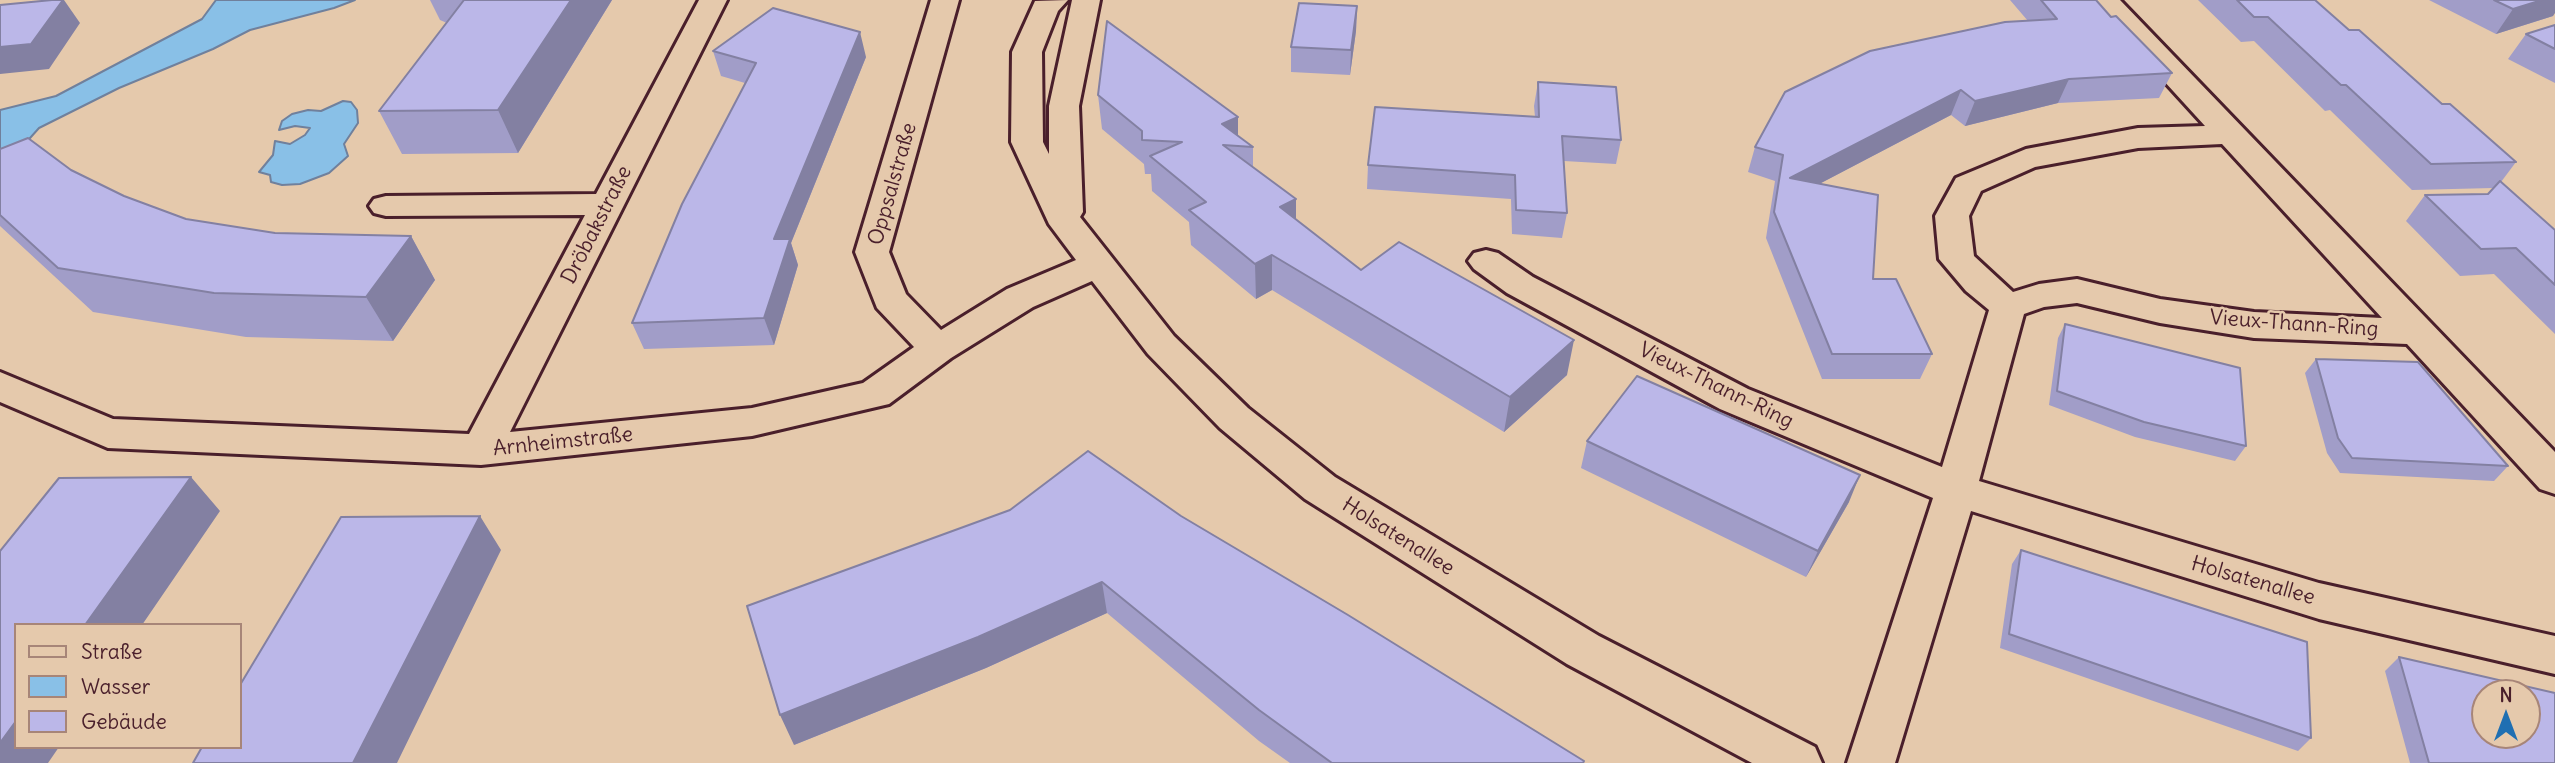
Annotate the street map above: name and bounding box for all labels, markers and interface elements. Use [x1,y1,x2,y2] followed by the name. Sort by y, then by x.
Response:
[864,120,922,248] street label: Oppsalstraße
[556,162,638,288] street label: Dröbakstraße
[2209,306,2379,342] street label: Vieux-Thann-Ring
[1635,338,1797,434] street label: Vieux-Thann-Ring
[492,422,634,462] street label: Arnheimstraße
[1337,493,1459,581] street label: Holsatenallee
[2188,551,2318,611] street label: Holsatenallee
[14,623,242,749] legend
[81,638,142,665] text: Straße
[81,673,150,700] text: Wasser
[2471,679,2541,749] north arrow
[2499,683,2513,707] text: N
[81,708,167,735] text: Gebäude

